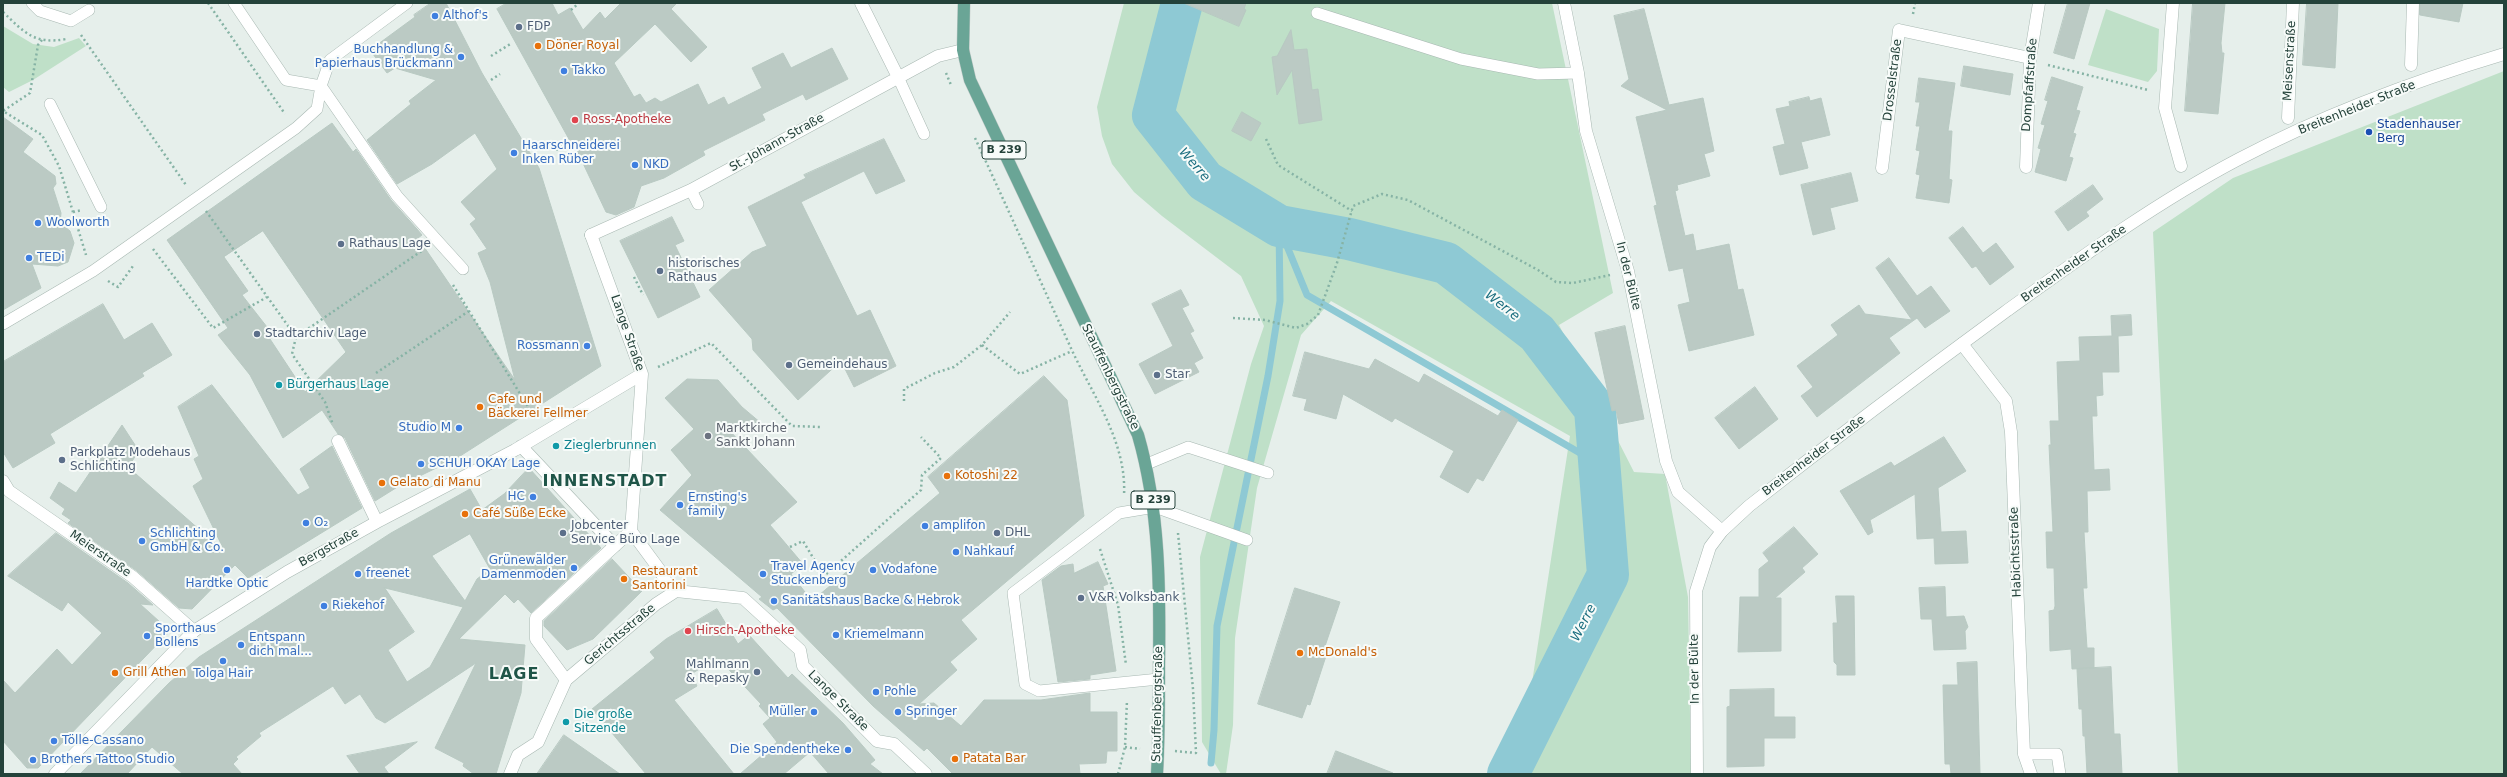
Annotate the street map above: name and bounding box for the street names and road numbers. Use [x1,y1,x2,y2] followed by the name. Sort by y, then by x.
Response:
[2281,20,2299,102] street label: Meisenstraße
[1881,38,1905,122] street label: Drosselstraße
[2020,38,2040,132] street label: Dompfaffstraße
[2296,78,2418,138] street label: Breitenheider Straße
[727,111,827,175] street label: St.-Johann-Straße
[982,141,1026,159] road number: B 239
[2019,222,2129,306] street label: Breitenheider Straße
[1613,240,1643,312] street label: In der Bülte
[607,293,647,373] street label: Lange Straße
[1078,322,1142,432] street label: Stauffenbergstraße
[1760,413,1868,499] street label: Breitenheider Straße
[1131,491,1175,509] road number: B 239
[2007,506,2025,598] street label: Habichtsstraße
[297,526,361,570] street label: Bergstraße
[67,528,133,580] street label: Meierstraße
[582,601,658,669] street label: Gerichtsstraße
[1687,634,1703,704] street label: In der Bülte
[1150,646,1166,762] street label: Stauffenbergstraße
[805,668,871,734] street label: Lange Straße

